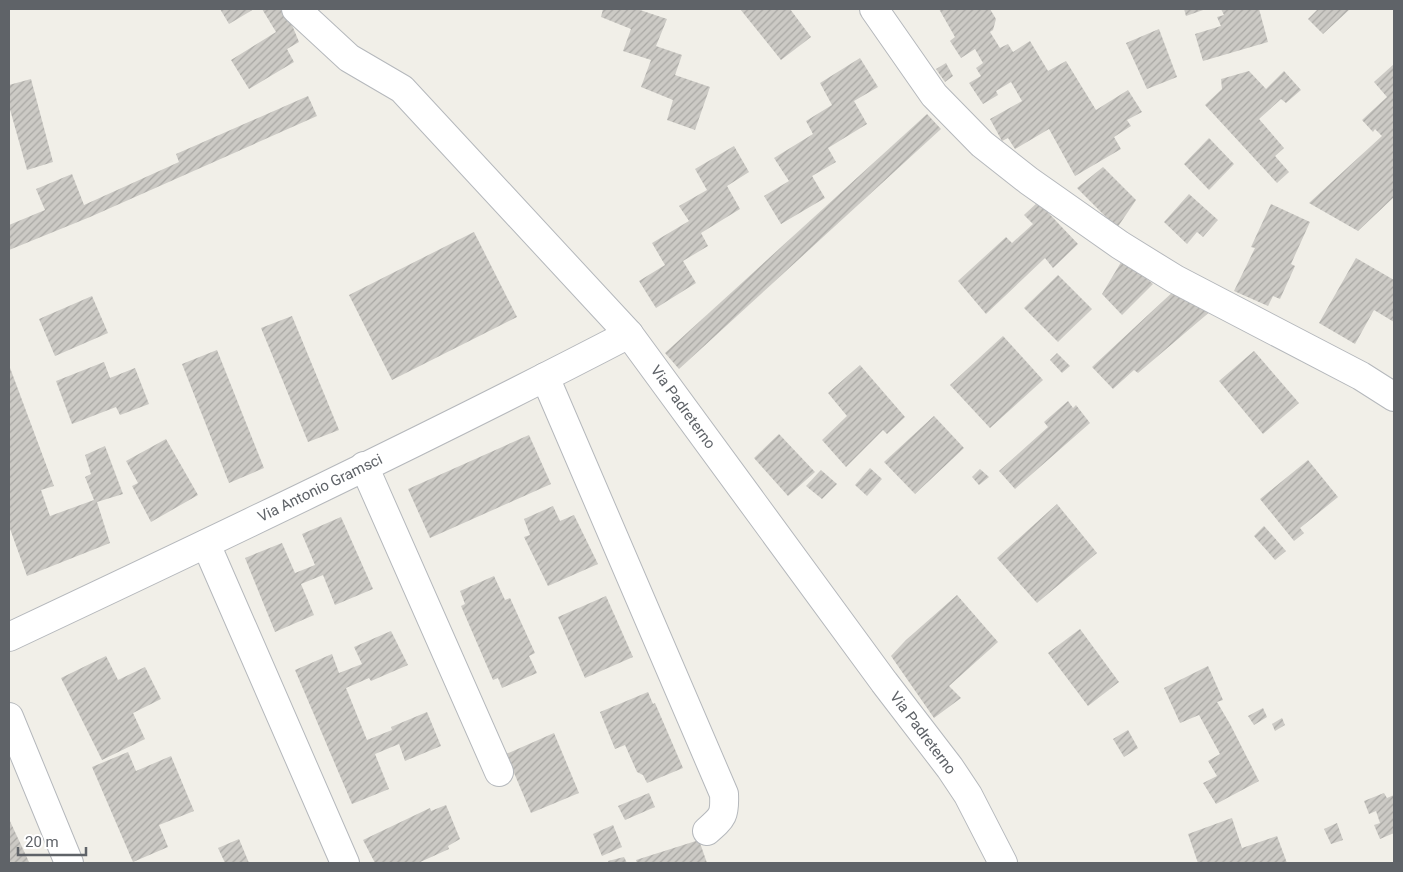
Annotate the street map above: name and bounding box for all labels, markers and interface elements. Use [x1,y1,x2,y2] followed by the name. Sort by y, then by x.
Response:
[647,362,719,452] street label: Via Padreterno
[255,450,385,526] street label: Via Antonio Gramsci
[886,688,960,778] street label: Via Padreterno
[18,824,85,856] scale bar
[25,833,59,851] text: 20 m

